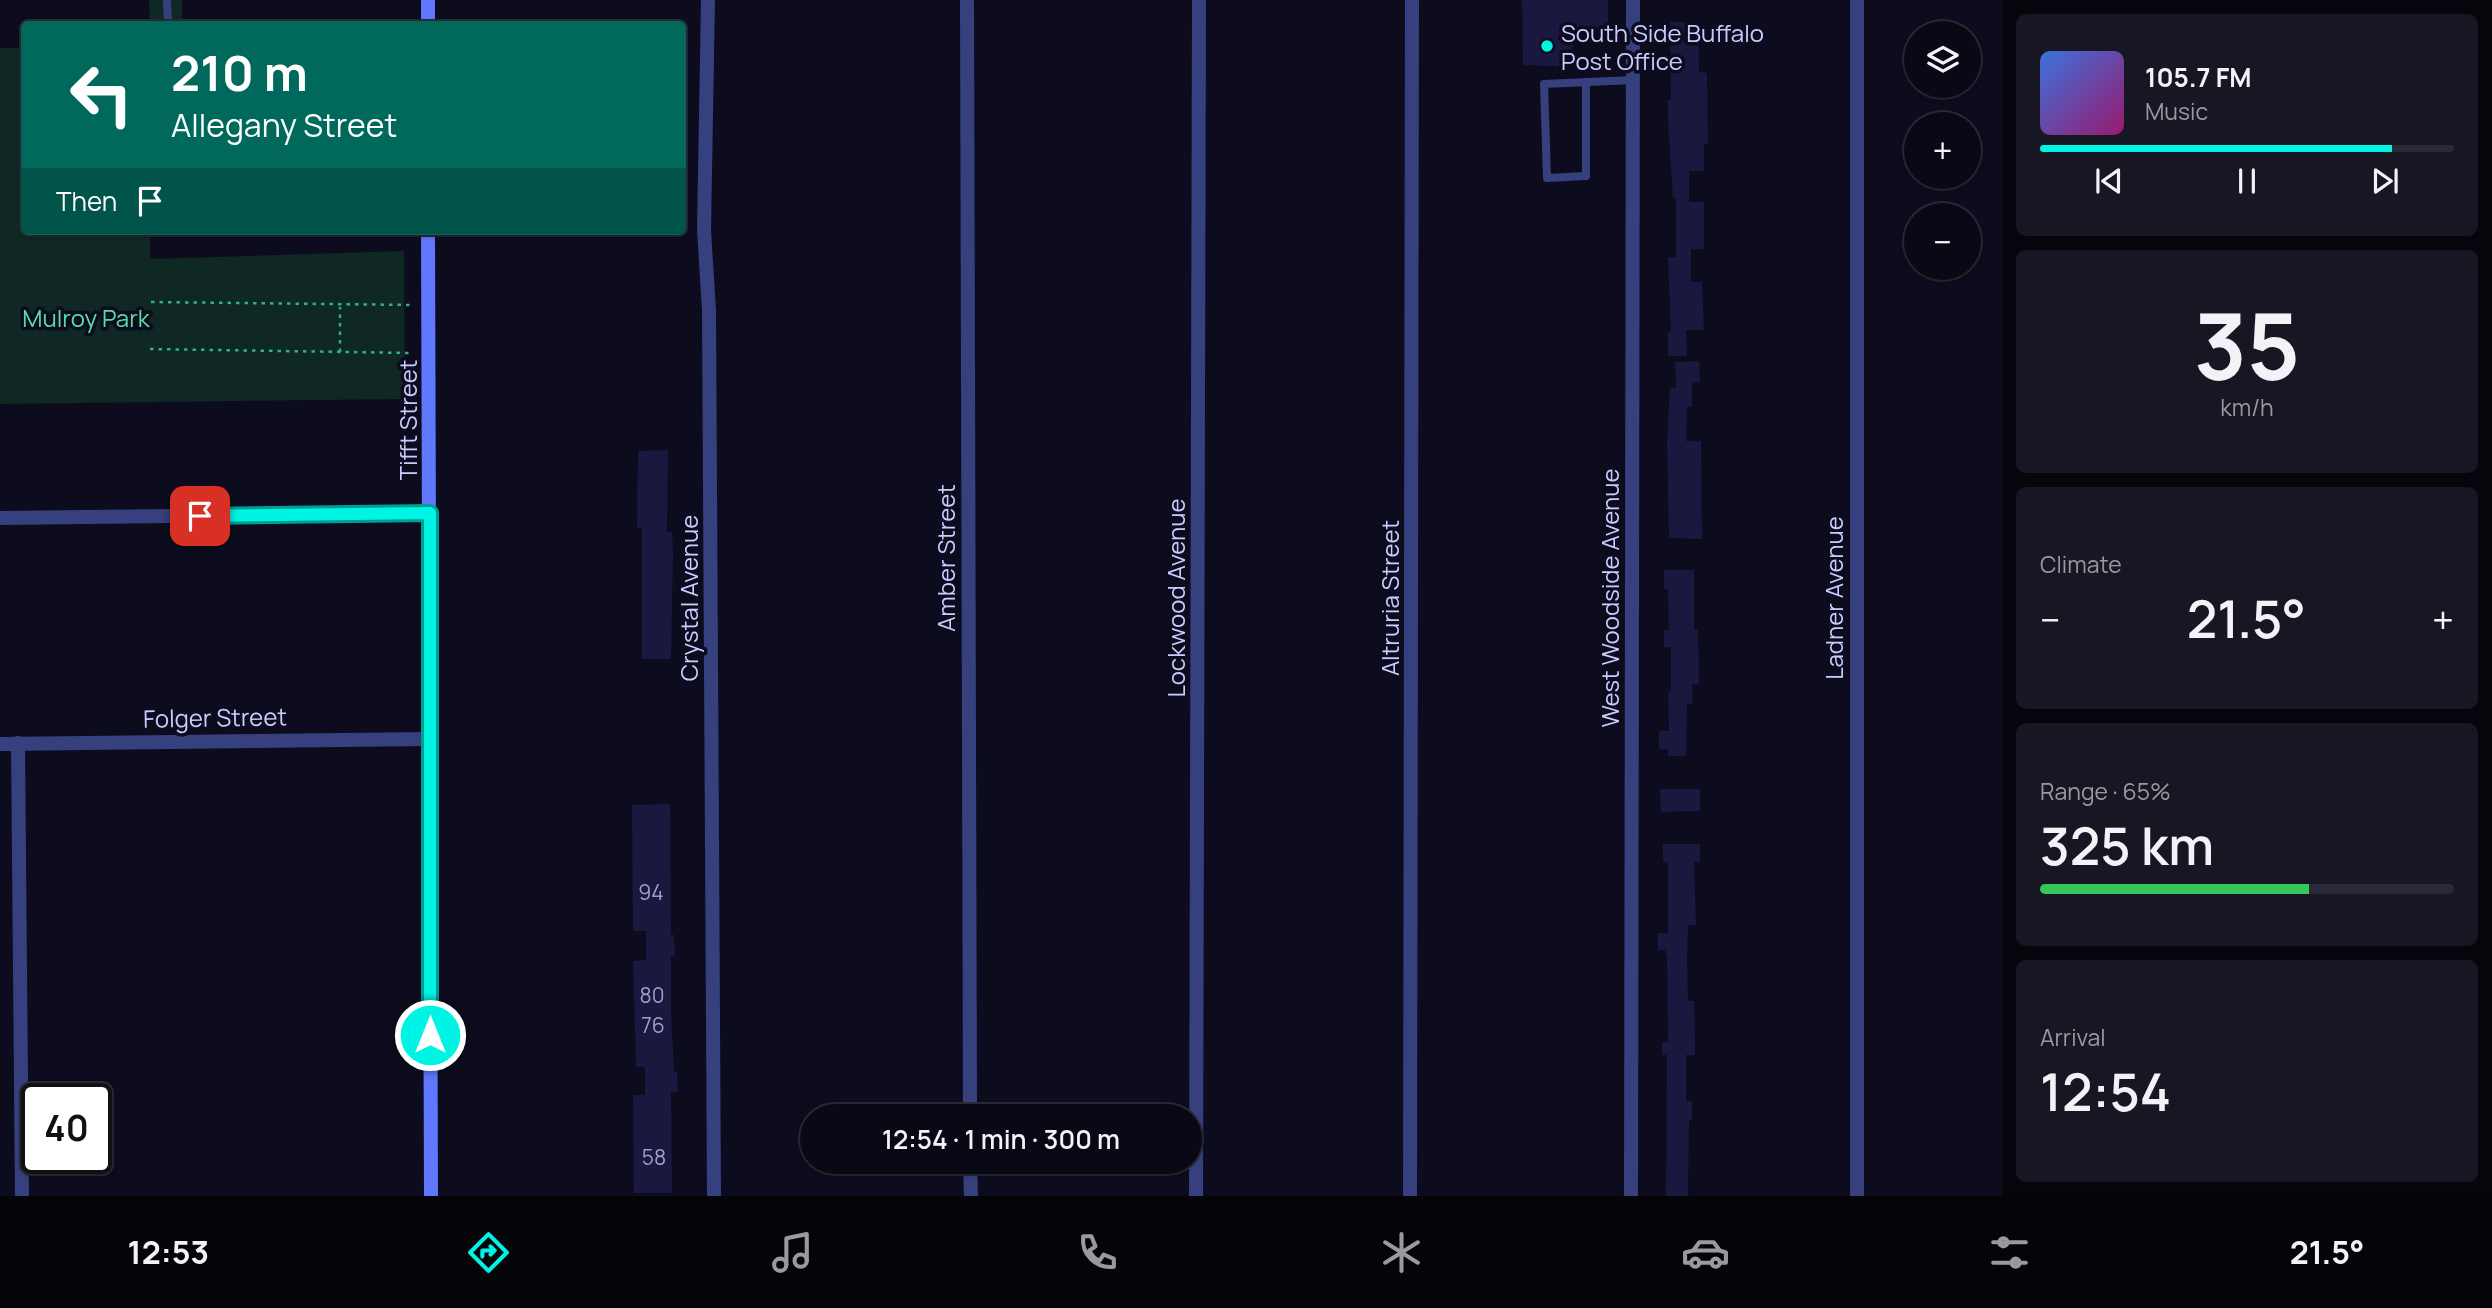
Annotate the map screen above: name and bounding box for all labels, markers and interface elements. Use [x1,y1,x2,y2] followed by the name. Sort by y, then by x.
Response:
[1561,16,1764,77] place label: South Side Buffalo Post Office
[1904,21,1981,280] map controls
[1904,21,1981,98] button: layers
[1539,38,1555,54] marker: South Side Buffalo Post Office
[171,39,308,106] text: 210 m
[56,49,147,140] icon: left
[2145,59,2252,95] text: 105.7 FM
[2145,95,2208,127] text: Music
[171,103,397,147] text: Allegany Street
[1904,112,1981,189] button: +
[2090,162,2128,200] icon: previous
[2228,162,2266,200] icon: pause
[2366,162,2404,200] icon: next
[131,182,169,220] icon: arrive
[56,183,117,219] text: Then
[1904,203,1981,280] button: −
[2194,283,2300,407] text: 35
[22,301,151,334] park label: Mulroy Park
[391,360,424,480] street label: Tifft Street
[2220,391,2274,423] text: km/h
[1593,468,1626,728] street label: West Woodside Avenue
[929,484,962,632] street label: Amber Street
[170,486,230,546] pin
[181,497,219,535] icon: arrive
[1159,498,1192,698] street label: Lockwood Avenue
[672,515,705,681] street label: Crystal Avenue
[1817,516,1850,680] street label: Ladner Avenue
[1373,520,1406,676] street label: Altruria Street
[2040,548,2122,580] text: Climate
[2187,583,2306,654] text: 21.5°
[2040,593,2061,645] text: −
[2432,593,2454,645] text: +
[143,699,287,735] street label: Folger Street
[2040,775,2171,807] text: Range · 65%
[2040,810,2214,881] text: 325 km
[638,878,664,906] house number: 94
[639,981,665,1009] house number: 80
[393,998,467,1072] position arrow
[641,1011,665,1039] house number: 76
[2040,1021,2106,1053] text: Arrival
[2040,1056,2171,1127] text: 12:54
[21,1083,112,1174] speed limit sign: 40
[882,1121,1120,1157] text: 12:54 · 1 min · 300 m
[642,1143,666,1171] house number: 58
[464,1228,513,1277] icon: directions
[768,1228,817,1277] icon: music
[1073,1228,1122,1277] icon: phone
[1377,1228,1426,1277] icon: climate
[1681,1228,1730,1277] icon: car
[1985,1228,2034,1277] icon: filters
[128,1230,209,1274] text: 12:53
[2290,1230,2364,1274] text: 21.5°

